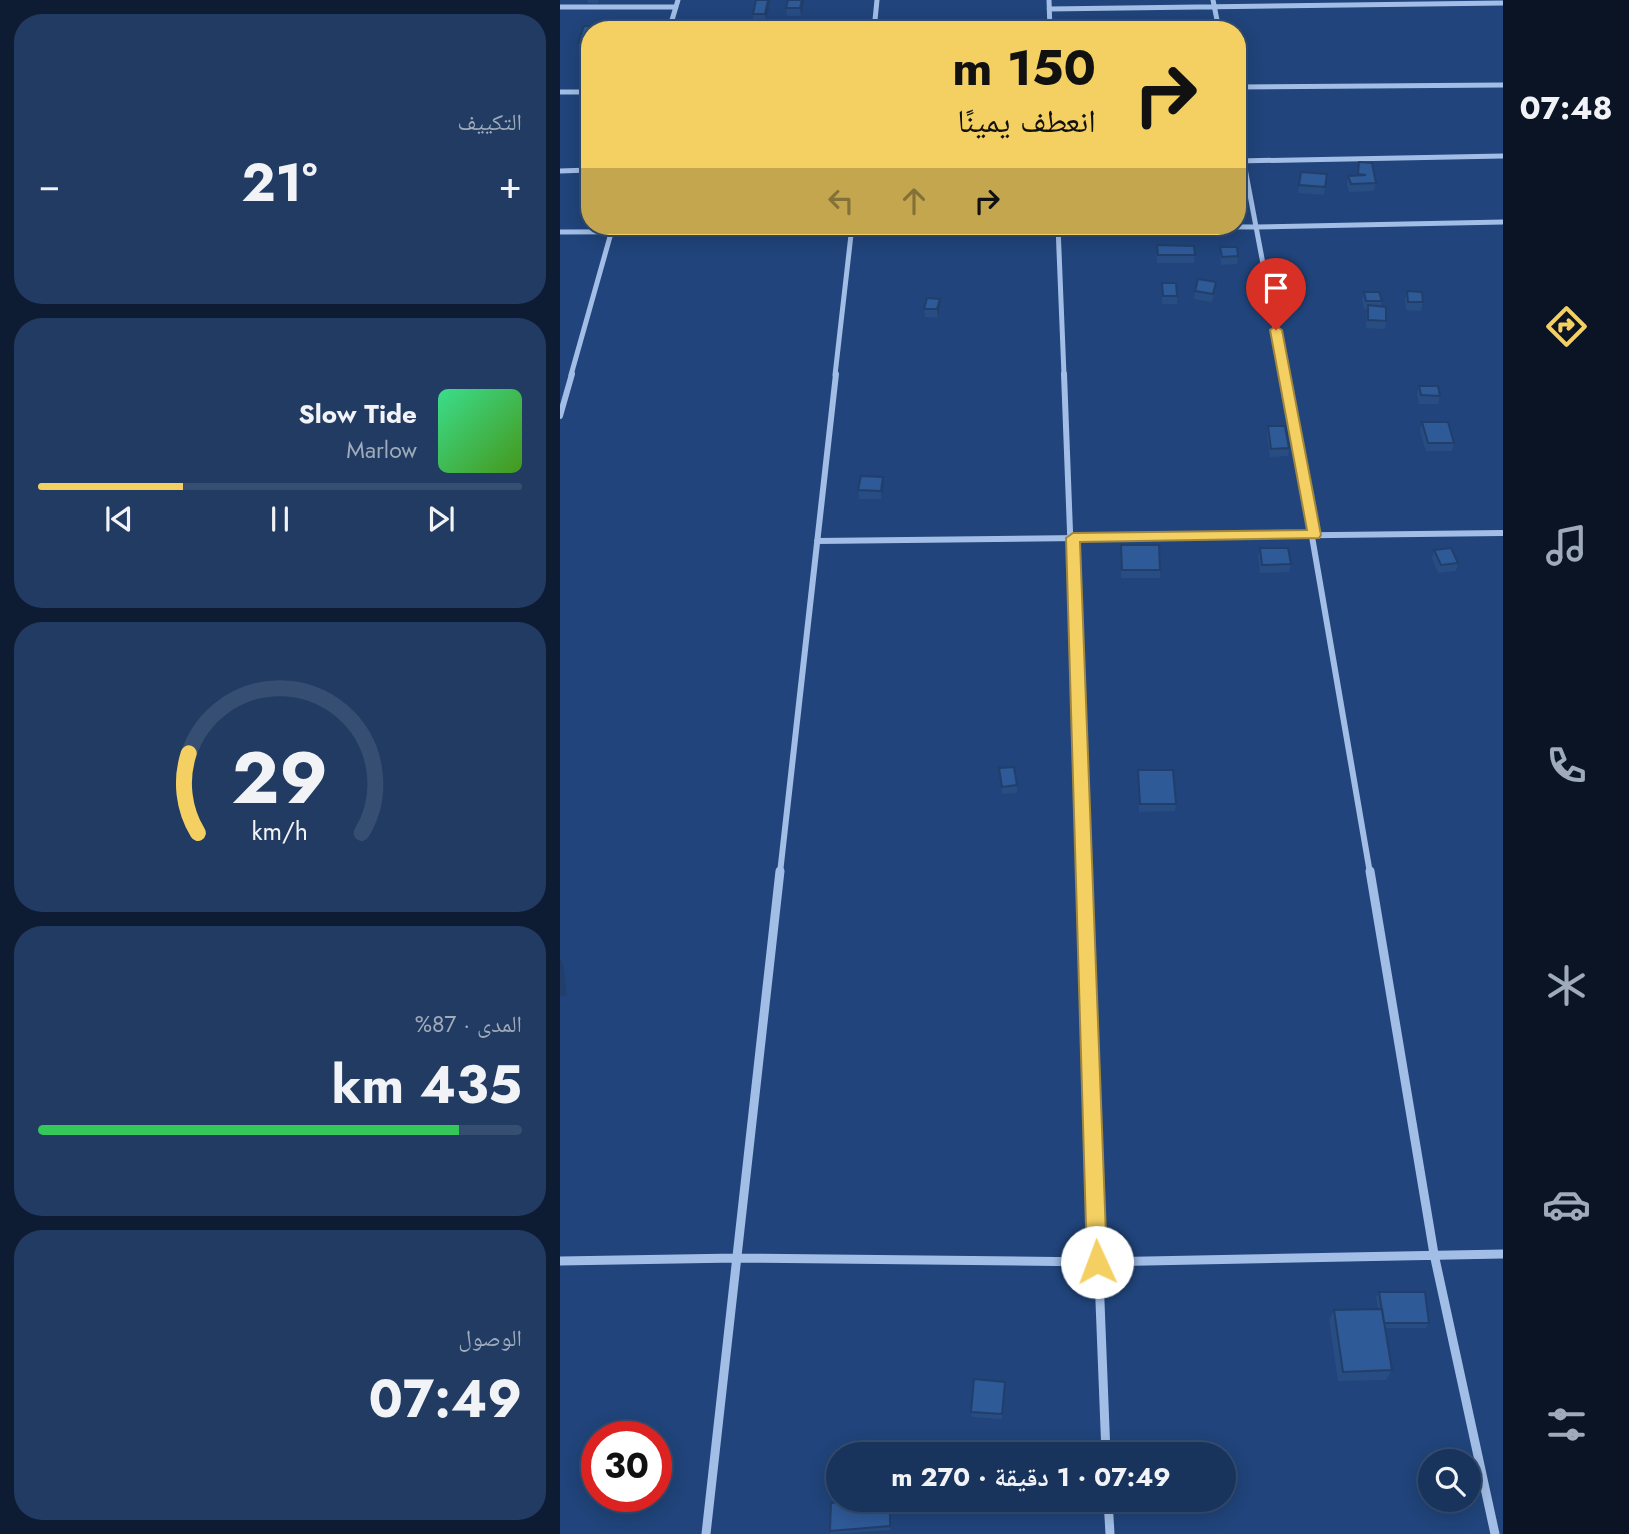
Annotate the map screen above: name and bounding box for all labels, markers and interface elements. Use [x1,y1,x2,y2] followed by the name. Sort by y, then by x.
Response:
[952,33,1096,103] text: 150 m
[1120,49,1211,140] icon: right
[1519,85,1613,131] text: 07:48
[957,98,1096,144] text: انعطف يمينًا
[457,105,522,139] text: التكييف
[242,145,318,221] text: 21°
[38,157,60,212] text: −
[499,157,522,212] text: +
[822,182,860,220] icon: left
[895,182,933,220] icon: ahead
[968,182,1006,220] icon: right
[1246,258,1306,330] pin
[1257,269,1295,307] icon: arrive
[1542,302,1591,351] icon: directions
[298,395,417,433] text: Slow Tide
[346,433,417,467] text: Marlow
[100,500,138,538] icon: previous
[261,500,299,538] icon: pause
[422,500,460,538] icon: next
[1542,521,1591,570] icon: music
[232,725,328,830] text: 29
[1542,741,1591,790] icon: phone
[252,813,308,849] text: km/h
[1542,961,1591,1010] icon: climate
[415,1007,522,1041] text: المدى · 87%
[332,1047,522,1123] text: 435 km
[1542,1180,1591,1229] icon: car
[1060,1225,1134,1299] position arrow
[458,1321,522,1355] text: الوصول
[368,1361,522,1437] text: 07:49
[1542,1400,1591,1449] icon: filters
[581,1421,672,1512] speed limit sign: 30
[1418,1449,1481,1512] map controls
[1418,1449,1481,1512] button: search
[891,1458,1171,1496] text: 07:49 · 1 دقيقة · 270 m

